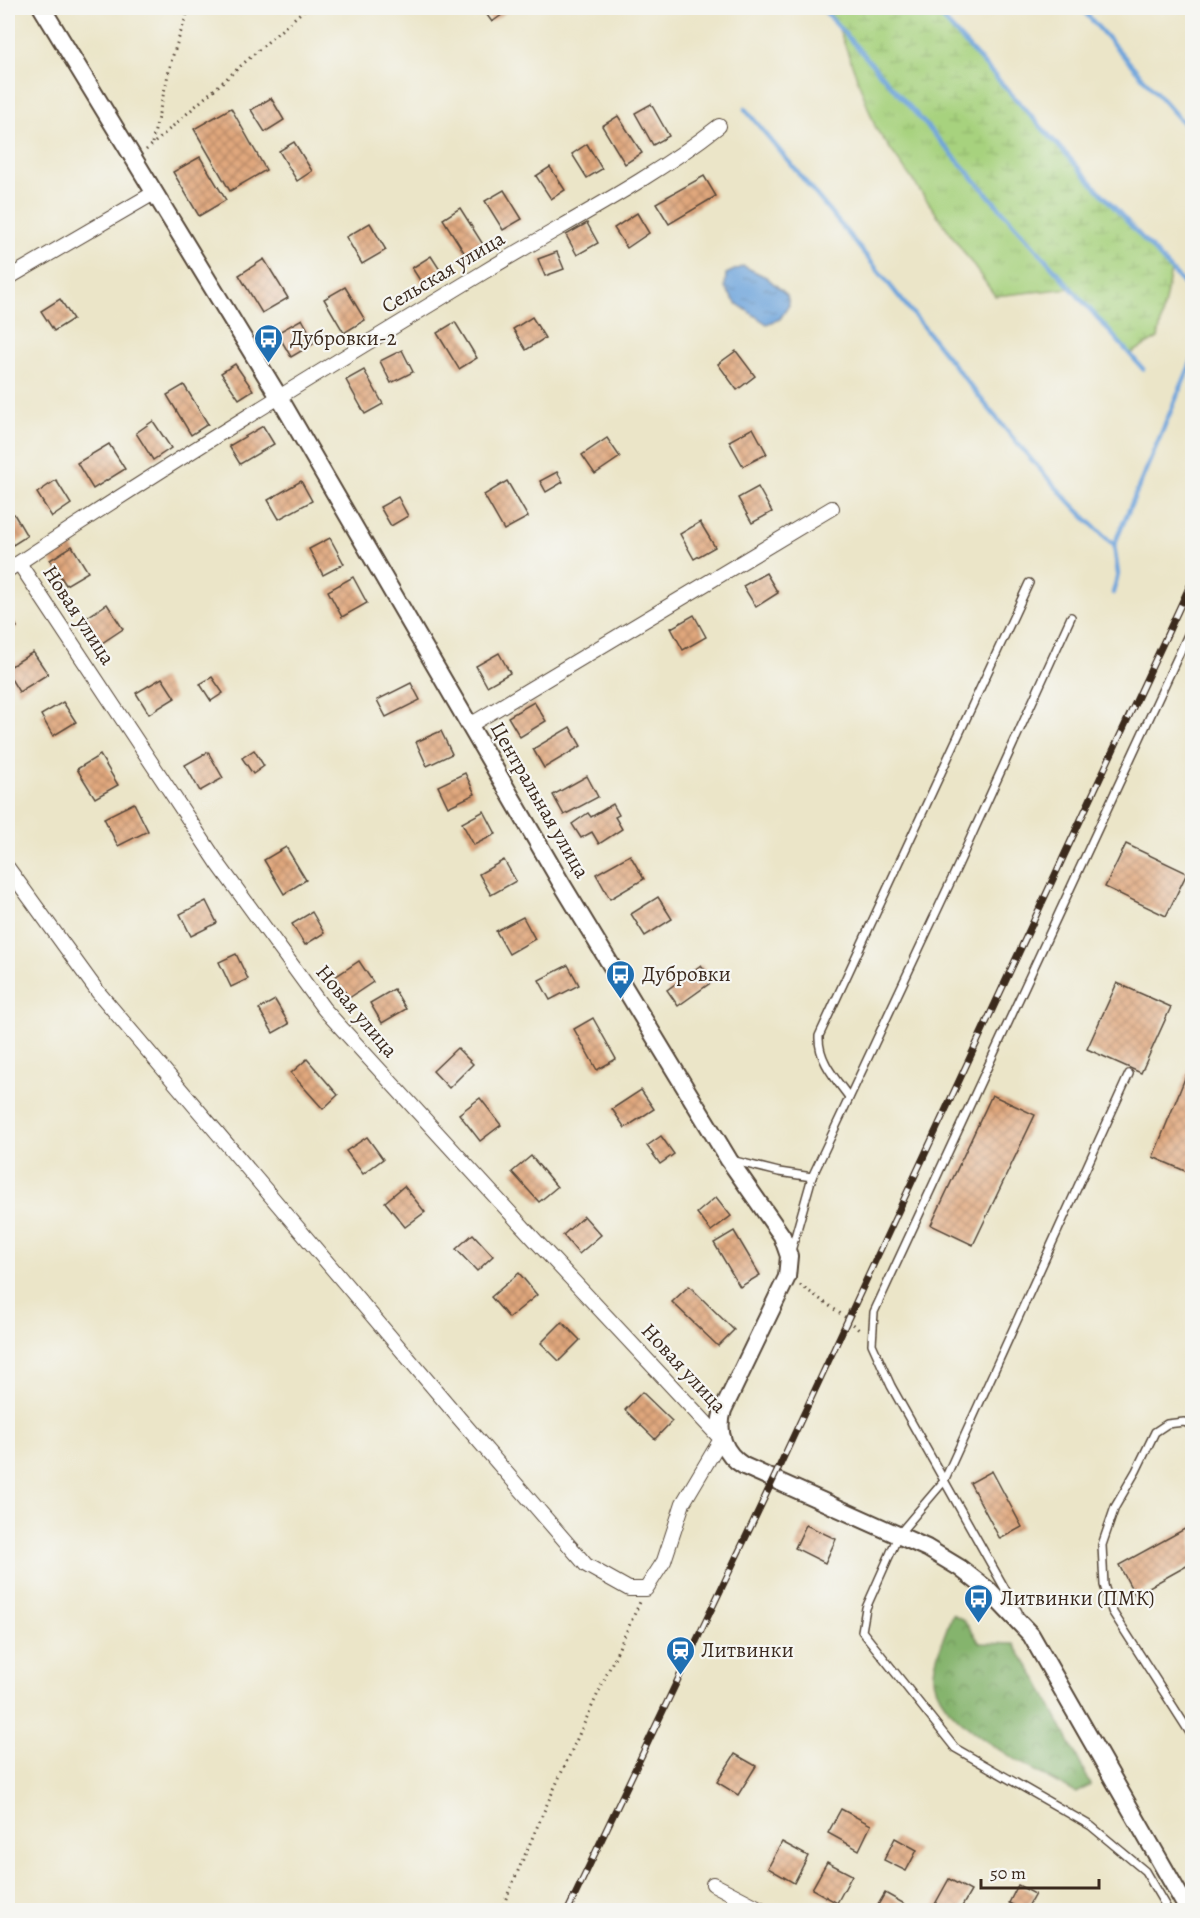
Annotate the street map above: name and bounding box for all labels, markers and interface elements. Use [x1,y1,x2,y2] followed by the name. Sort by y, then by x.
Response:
[376,224,510,320] street label: Сельская улица
[253,322,285,364] bus stop icon: Дубровки-2
[290,324,397,352] place label: Дубровки-2
[36,560,122,671] street label: Новая улица
[484,717,596,884] street label: Центральная улица
[310,958,404,1064] street label: Новая улица
[605,958,637,1000] bus stop icon: Дубровки
[642,960,731,988] place label: Дубровки
[635,1317,733,1419] street label: Новая улица
[963,1582,995,1624] bus stop icon: Литвинки (ПМК)
[1000,1584,1155,1612] place label: Литвинки (ПМК)
[664,1634,696,1676] station icon: Литвинки
[701,1636,794,1664] place label: Литвинки
[981,1852,1100,1890] scale bar
[990,1861,1026,1885] text: 50 m

